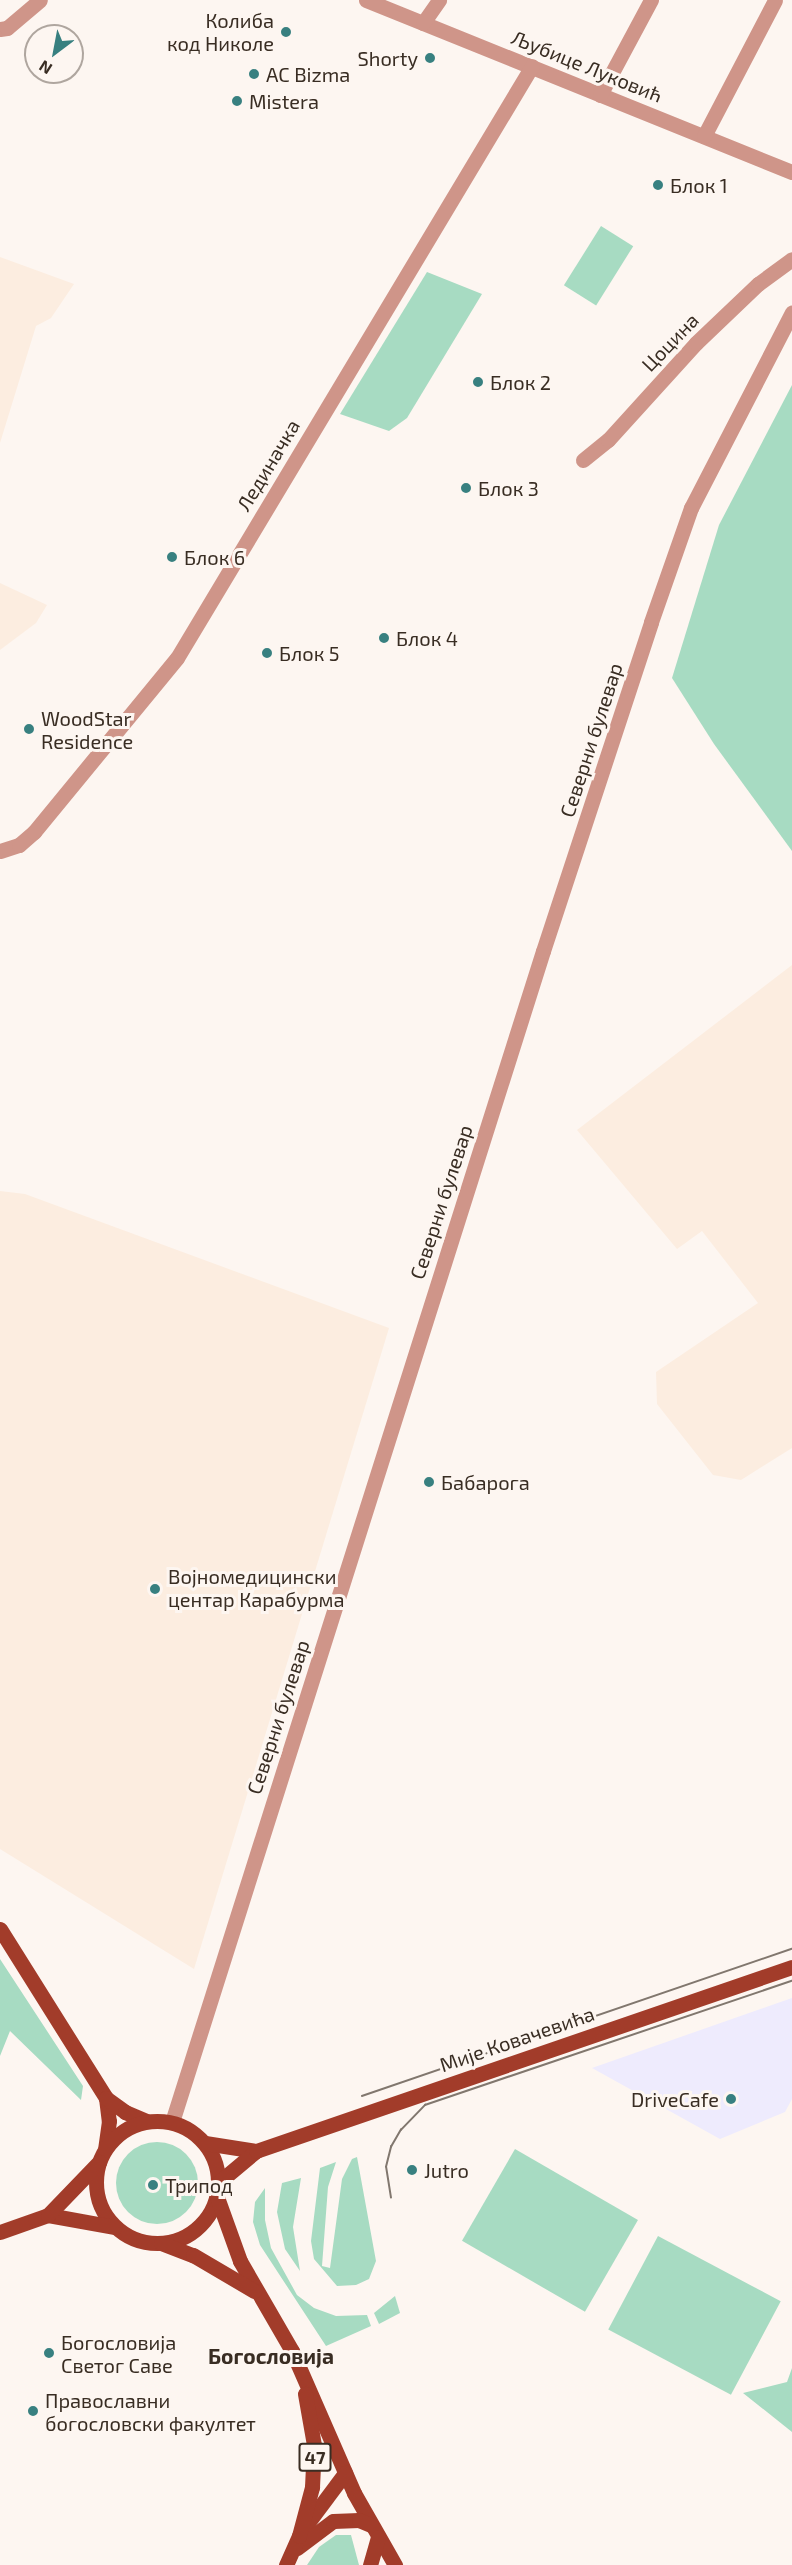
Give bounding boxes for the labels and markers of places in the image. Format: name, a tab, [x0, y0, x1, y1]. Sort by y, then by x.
place label: Колиба код Николе	[167, 8, 274, 55]
marker: Колиба код Николе	[279, 25, 293, 39]
place label: Shorty	[358, 46, 418, 70]
marker: Shorty	[423, 51, 437, 65]
place label: AC Bizma	[266, 62, 350, 86]
marker: AC Bizma	[247, 67, 261, 81]
place label: Mistera	[249, 89, 319, 113]
marker: Mistera	[230, 94, 244, 108]
place label: Блок 1	[670, 173, 728, 197]
marker: Блок 1	[651, 178, 665, 192]
place label: Блок 2	[490, 370, 551, 394]
marker: Блок 2	[471, 375, 485, 389]
place label: Блок 3	[478, 476, 539, 500]
marker: Блок 3	[459, 481, 473, 495]
place label: Блок 6	[184, 545, 245, 569]
marker: Блок 6	[165, 550, 179, 564]
place label: Блок 4	[396, 626, 458, 650]
marker: Блок 4	[377, 631, 391, 645]
place label: Блок 5	[279, 641, 340, 665]
marker: Блок 5	[260, 646, 274, 660]
place label: WoodStar Residence	[41, 706, 133, 753]
marker: WoodStar Residence	[22, 722, 36, 736]
place label: Бабарога	[441, 1470, 530, 1494]
marker: Бабарога	[422, 1475, 436, 1489]
place label: Војномедицински центар Карабурма	[168, 1565, 345, 1612]
marker: Војномедицински центар Карабурма	[146, 1580, 164, 1598]
place label: DriveCafe	[631, 2087, 719, 2111]
marker: DriveCafe	[724, 2092, 738, 2106]
place label: Jutro	[424, 2158, 469, 2182]
marker: Jutro	[405, 2163, 419, 2177]
place label: Трипод	[165, 2173, 233, 2197]
marker: Трипод	[146, 2178, 160, 2192]
place label: Богословија Светог Саве	[61, 2330, 176, 2377]
marker: Богословија Светог Саве	[42, 2346, 56, 2360]
place label: Православни богословски факултет	[45, 2388, 256, 2435]
marker: Православни богословски факултет	[26, 2404, 40, 2418]

